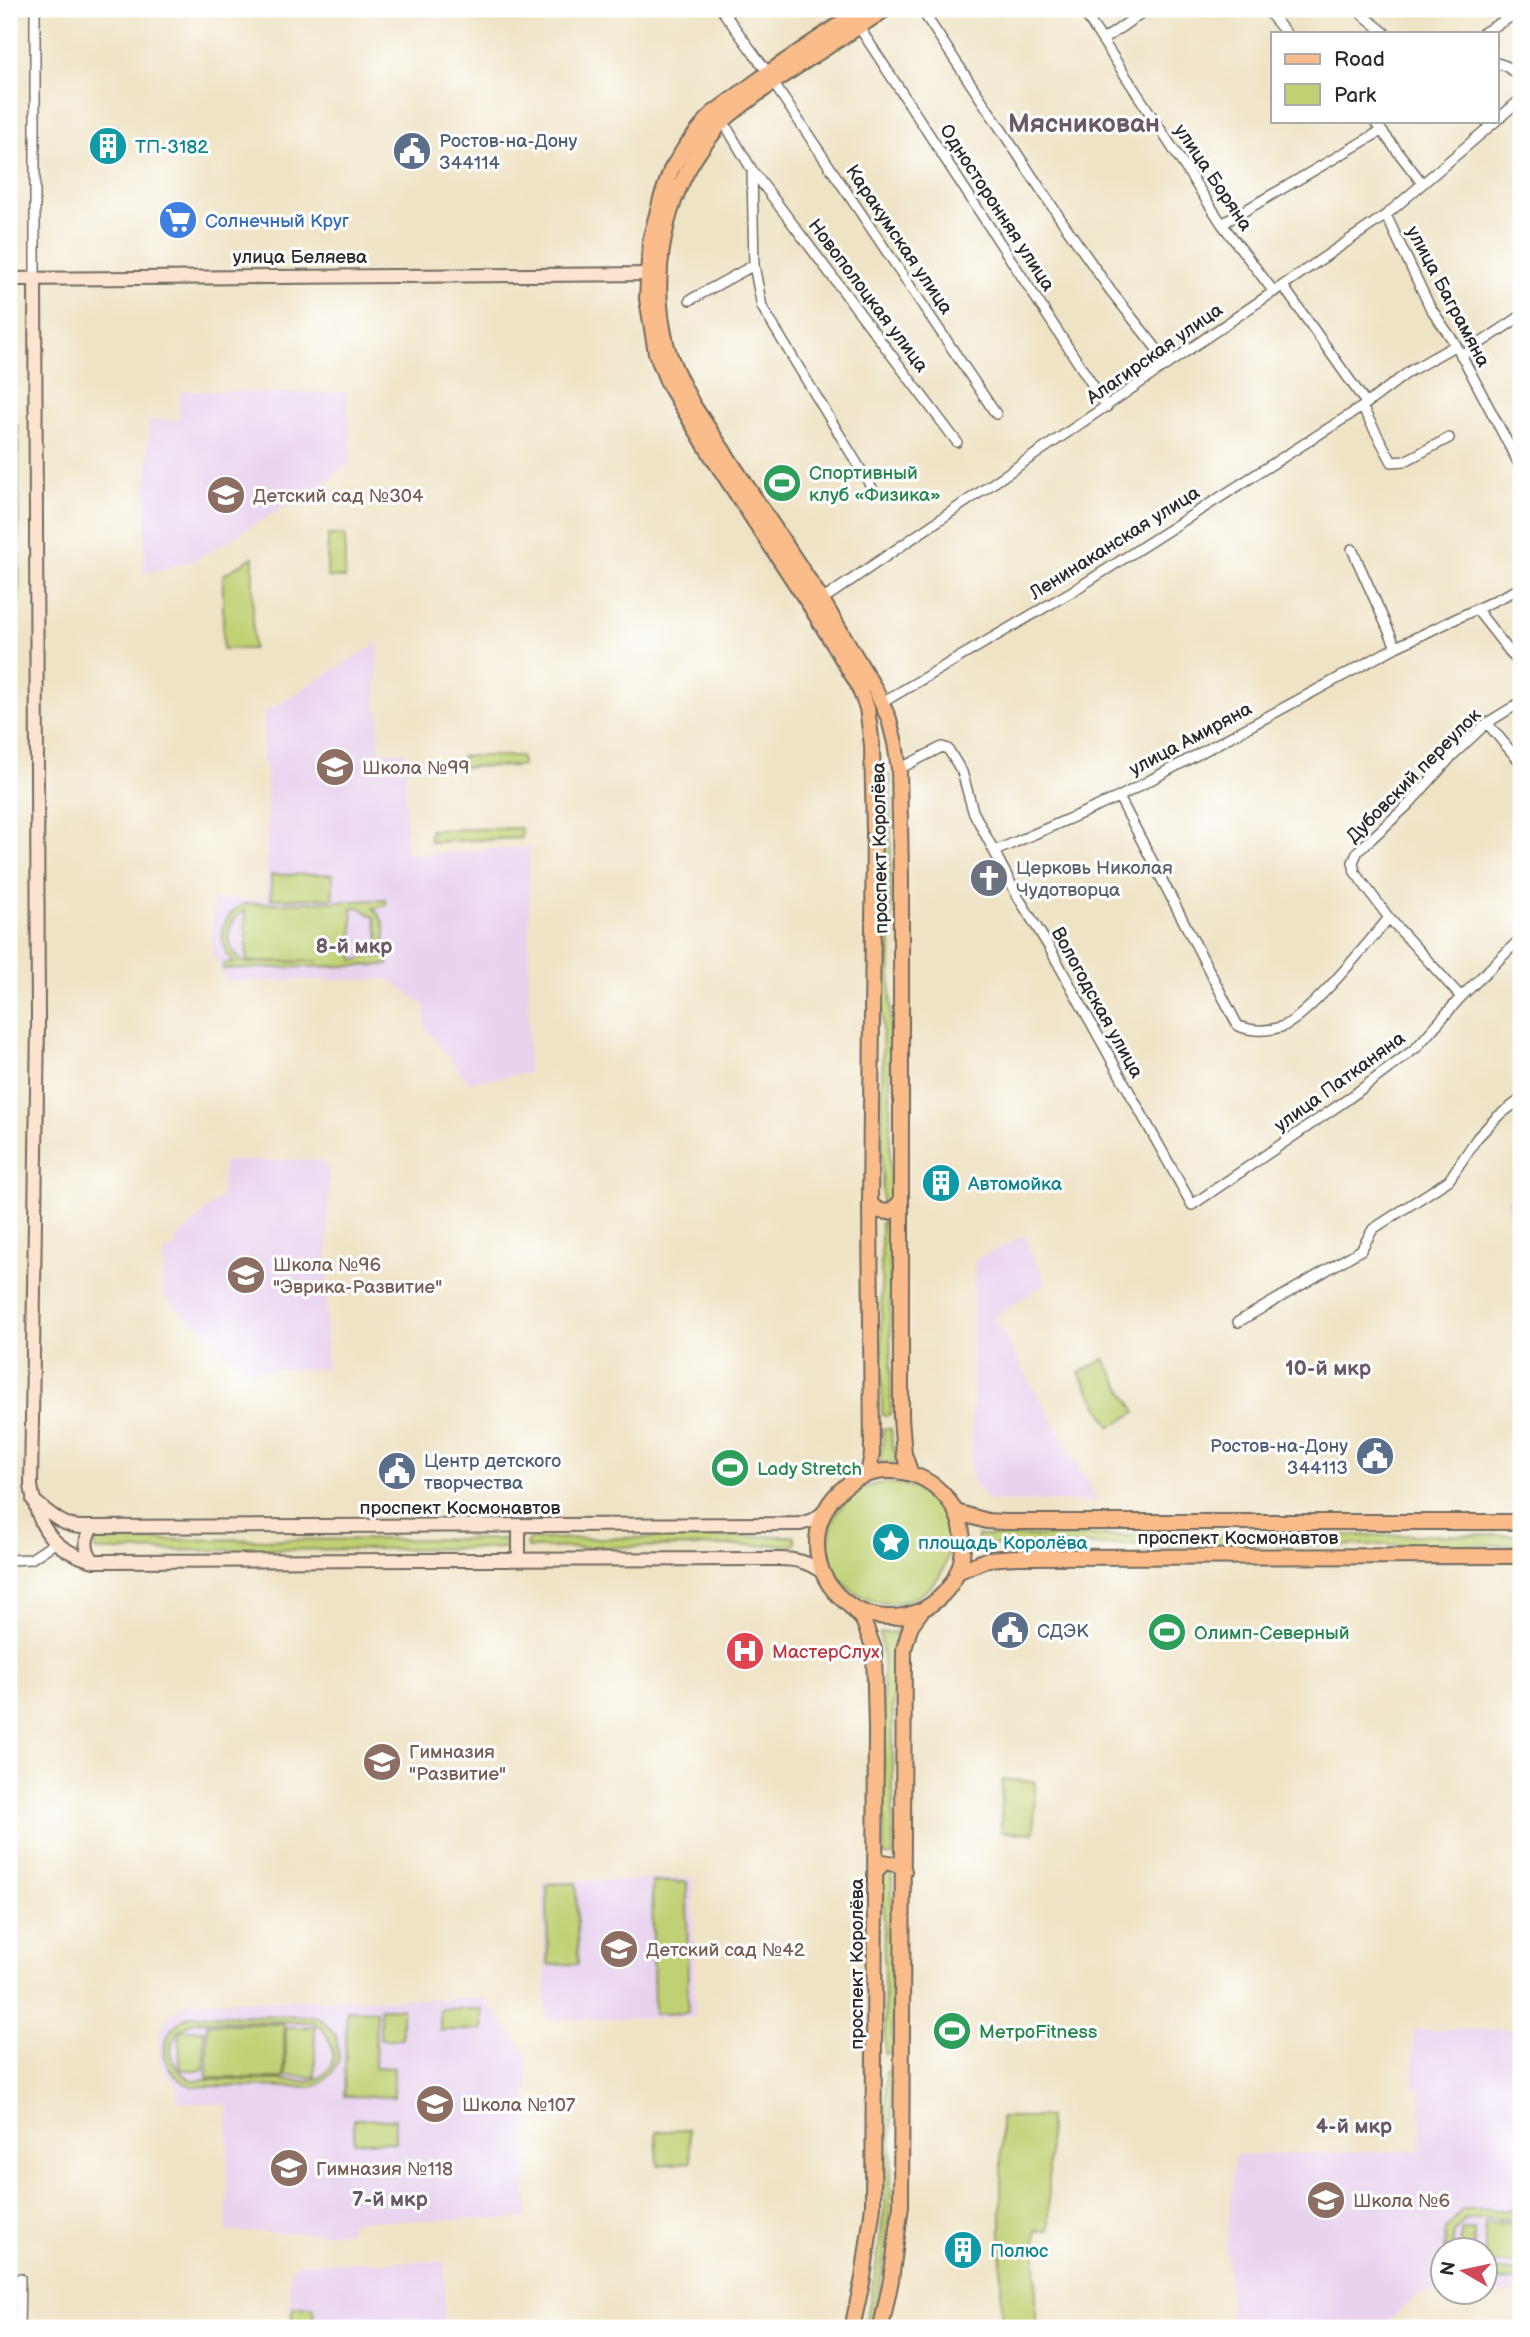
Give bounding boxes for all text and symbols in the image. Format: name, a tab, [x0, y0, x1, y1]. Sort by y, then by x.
legend	[1271, 32, 1498, 122]
text: Road	[1334, 47, 1385, 72]
text: Park	[1334, 83, 1377, 108]
district label: Мясникован	[1008, 109, 1160, 140]
street label: Односторонняя улица	[934, 120, 1059, 296]
street label: улица Боряна	[1169, 120, 1257, 236]
building icon: ТП-3182	[87, 125, 129, 167]
public building icon: Ростов-на-Дону 344114	[391, 130, 433, 172]
place label: Ростов-на-Дону 344114	[439, 130, 578, 175]
place label: ТП-3182	[135, 136, 209, 159]
street label: Каракумская улица	[840, 161, 957, 319]
supermarket icon: Солнечный Круг	[157, 199, 199, 241]
place label: Солнечный Круг	[205, 210, 350, 233]
street label: Новополоцкая улица	[803, 215, 933, 377]
street label: улица Баграмяна	[1401, 222, 1495, 371]
street label: улица Беляева	[233, 246, 367, 269]
street label: Алагирская улица	[1082, 299, 1227, 410]
sports icon: Спортивный клуб «Физика»	[761, 462, 803, 504]
place label: Спортивный клуб «Физика»	[809, 462, 941, 507]
school or university icon: Детский сад №304	[205, 474, 247, 516]
street label: Ленинаканская улица	[1025, 481, 1204, 606]
place label: Детский сад №304	[253, 485, 424, 508]
street label: улица Амиряна	[1125, 697, 1256, 781]
street label: Дубовский переулок	[1342, 704, 1486, 848]
school or university icon: Школа №99	[314, 746, 356, 788]
place label: Школа №99	[362, 757, 469, 780]
street label: проспект Королёва	[868, 762, 893, 934]
church icon: Церковь Николая Чудотворца	[968, 857, 1010, 899]
place label: Церковь Николая Чудотворца	[1016, 857, 1173, 902]
street label: Вологодская улица	[1046, 923, 1148, 1082]
district label: 8-й мкр	[316, 934, 393, 959]
street label: улица Патканяна	[1270, 1027, 1410, 1137]
building icon: Автомойка	[920, 1162, 962, 1204]
place label: Автомойка	[967, 1173, 1062, 1196]
school or university icon: Школа №96 "Эврика-Развитие"	[225, 1254, 267, 1296]
place label: Школа №96 "Эврика-Развитие"	[273, 1254, 442, 1299]
district label: 10-й мкр	[1285, 1356, 1372, 1381]
place label: Ростов-на-Дону 344113	[1210, 1435, 1348, 1480]
public building icon: Ростов-на-Дону 344113	[1354, 1435, 1396, 1477]
sports icon: Lady Stretch	[709, 1447, 751, 1489]
public building icon: Центр детского творчества	[376, 1450, 418, 1492]
place label: Центр детского творчества	[424, 1450, 561, 1495]
place label: Lady Stretch	[757, 1458, 862, 1481]
street label: проспект Космонавтов	[360, 1497, 560, 1520]
place icon: площадь Королёва	[870, 1521, 912, 1563]
street label: проспект Космонавтов	[1138, 1527, 1338, 1550]
place label: площадь Королёва	[918, 1532, 1088, 1555]
public building icon: СДЭК	[989, 1609, 1031, 1651]
sports icon: Олимп-Северный	[1146, 1611, 1188, 1653]
place label: СДЭК	[1037, 1620, 1089, 1643]
place label: Олимп-Северный	[1194, 1622, 1349, 1645]
hospital icon: МастерСлух	[724, 1630, 766, 1672]
place label: МастерСлух	[772, 1641, 880, 1664]
school or university icon: Гимназия "Развитие"	[361, 1741, 403, 1783]
place label: Гимназия "Развитие"	[409, 1741, 506, 1786]
street label: проспект Королёва	[846, 1878, 869, 2050]
school or university icon: Детский сад №42	[598, 1928, 640, 1970]
place label: Детский сад №42	[646, 1939, 806, 1962]
sports icon: МетроFitness	[931, 2010, 973, 2052]
place label: МетроFitness	[979, 2021, 1097, 2044]
school or university icon: Школа №107	[414, 2083, 456, 2125]
place label: Школа №107	[462, 2094, 576, 2117]
district label: 4-й мкр	[1316, 2114, 1393, 2139]
school or university icon: Гимназия №118	[268, 2147, 310, 2189]
place label: Гимназия №118	[316, 2158, 453, 2181]
school or university icon: Школа №6	[1305, 2179, 1347, 2221]
district label: 7-й мкр	[352, 2187, 428, 2212]
place label: Школа №6	[1353, 2190, 1450, 2213]
building icon: Полюс	[942, 2229, 984, 2271]
north arrow	[1428, 2236, 1498, 2306]
place label: Полюс	[990, 2240, 1049, 2263]
text: N	[1436, 2260, 1461, 2277]

